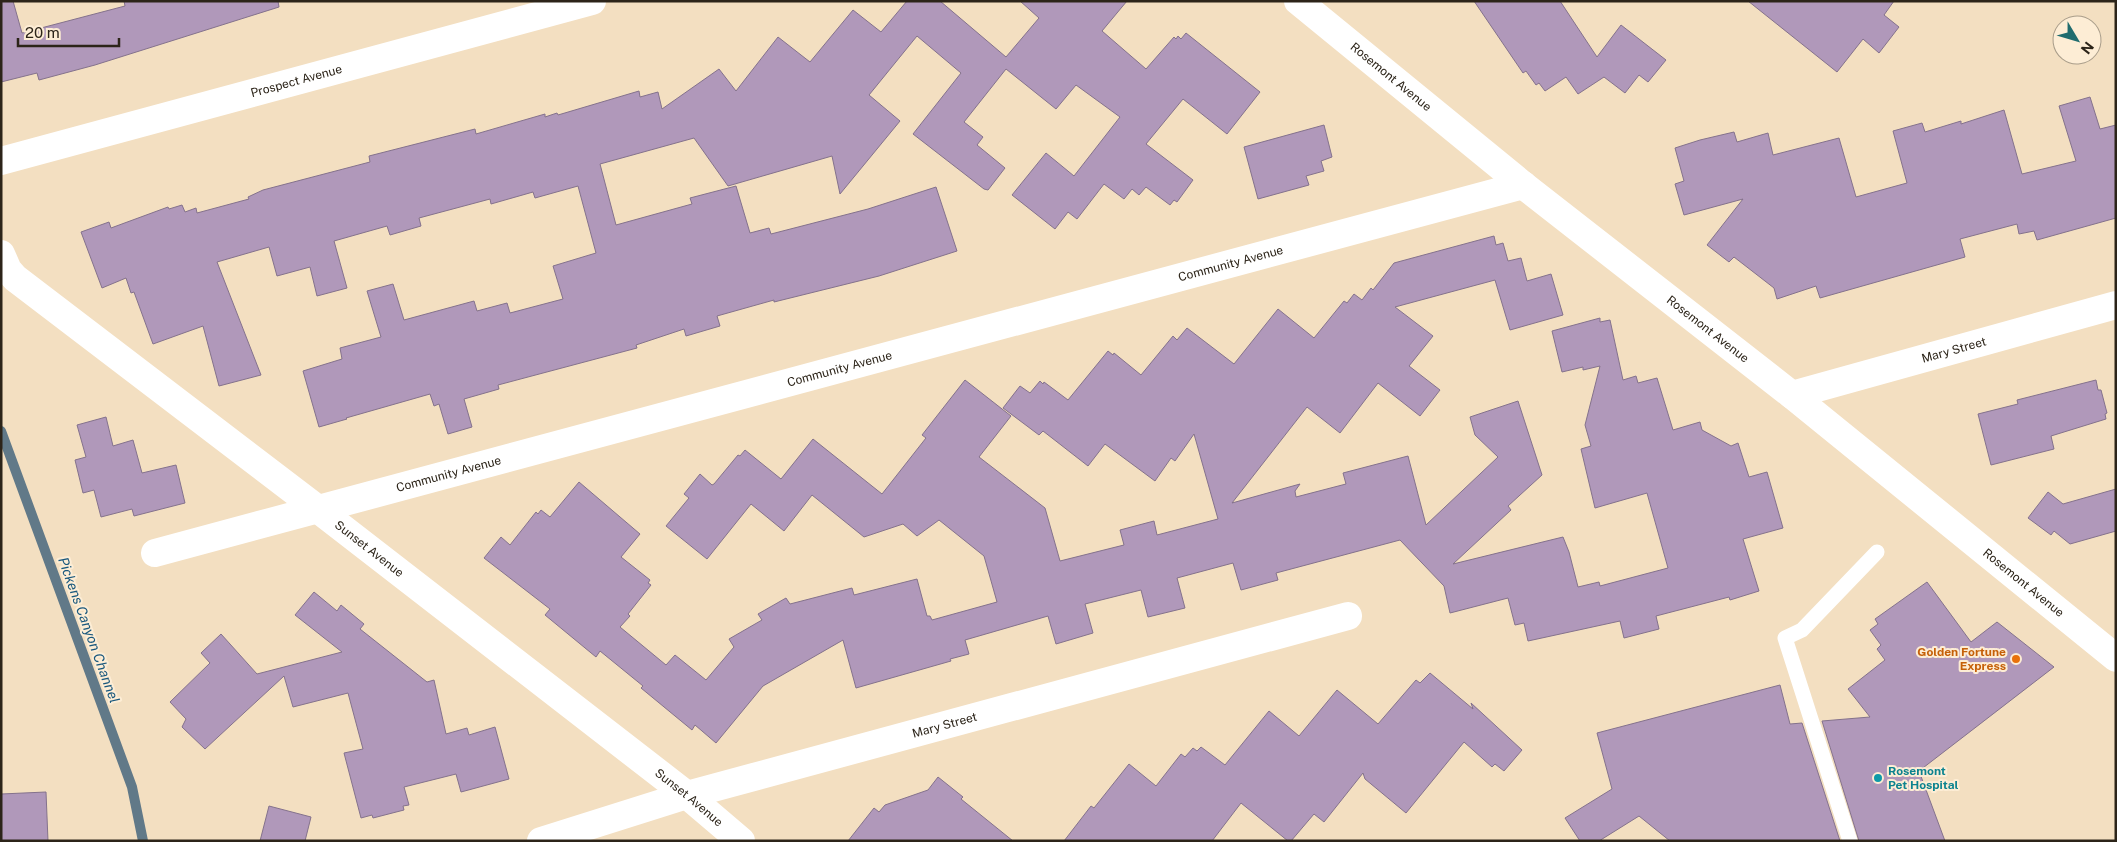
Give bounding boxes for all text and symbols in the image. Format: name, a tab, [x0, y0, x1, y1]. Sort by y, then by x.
scale bar	[18, 15, 119, 47]
north arrow	[2052, 15, 2102, 65]
text: 20 m	[25, 24, 60, 41]
text: N	[2078, 39, 2097, 57]
street label: Rosemont Avenue	[1348, 40, 1434, 114]
street label: Prospect Avenue	[249, 62, 344, 100]
street label: Community Avenue	[1177, 243, 1285, 284]
street label: Rosemont Avenue	[1664, 293, 1752, 366]
street label: Mary Street	[1920, 334, 1988, 366]
street label: Community Avenue	[786, 348, 894, 390]
street label: Community Avenue	[395, 453, 503, 495]
street label: Sunset Avenue	[332, 518, 407, 580]
street label: Rosemont Avenue	[1980, 546, 2067, 620]
water label: Pickens Canyon Channel	[55, 555, 123, 705]
place label: Golden Fortune Express	[1917, 645, 2006, 673]
marker: Golden Fortune Express	[2010, 653, 2022, 665]
street label: Mary Street	[911, 710, 979, 741]
place label: Rosemont Pet Hospital	[1888, 764, 1959, 792]
street label: Sunset Avenue	[652, 766, 726, 829]
marker: Rosemont Pet Hospital	[1872, 772, 1884, 784]

